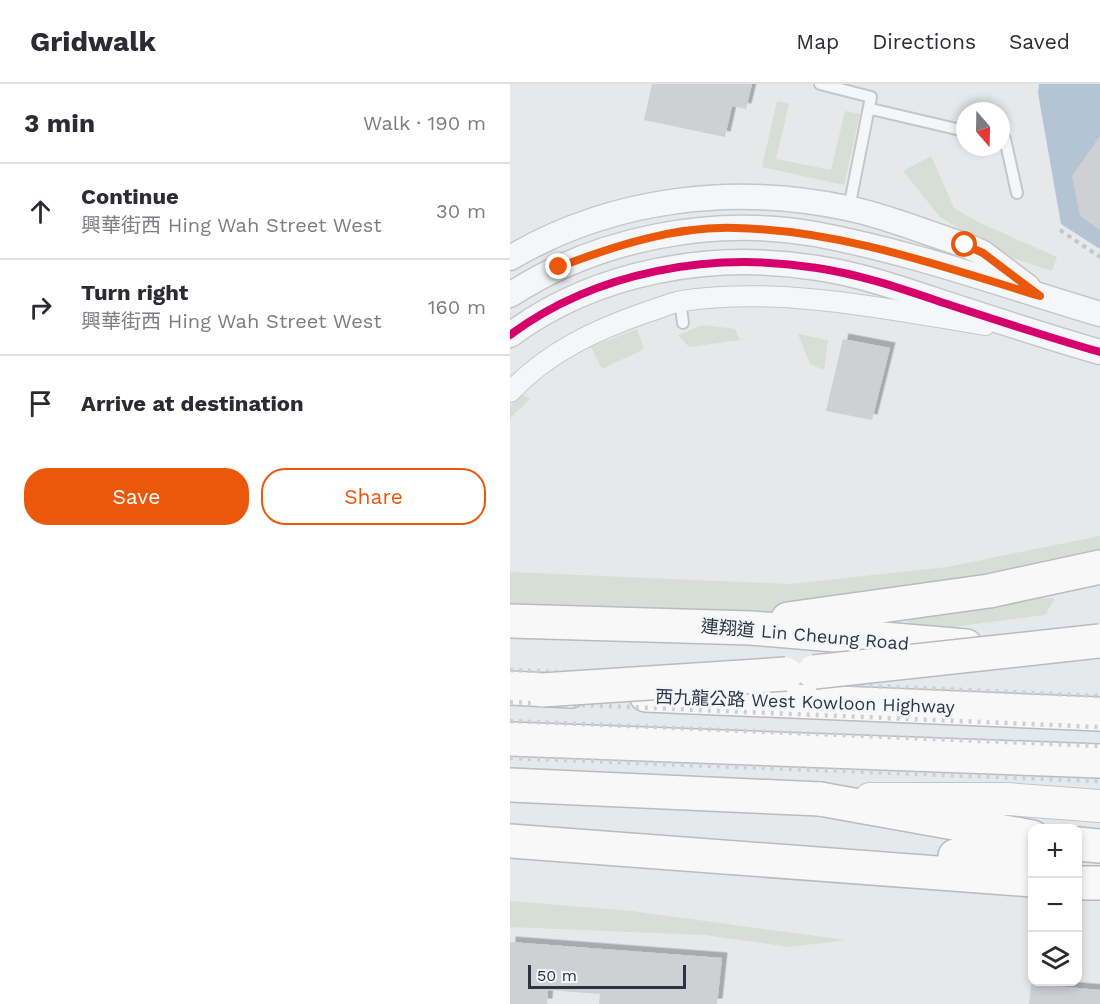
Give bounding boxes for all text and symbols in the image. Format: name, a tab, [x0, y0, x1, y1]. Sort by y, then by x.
text: Gridwalk	[30, 25, 156, 58]
text: Map	[796, 29, 839, 54]
text: Directions	[872, 29, 976, 54]
text: Saved	[1009, 29, 1070, 54]
north arrow	[956, 102, 1010, 156]
text: 3 min	[24, 108, 95, 138]
text: Walk · 190 m	[363, 111, 486, 135]
text: Continue	[81, 184, 179, 209]
icon: ahead	[24, 195, 57, 228]
text: 30 m	[436, 199, 486, 223]
text: 興華街西 Hing Wah Street West	[81, 213, 382, 237]
route start	[951, 231, 977, 257]
route end	[545, 253, 571, 279]
text: Turn right	[81, 280, 188, 305]
icon: right	[24, 291, 57, 324]
text: 160 m	[428, 295, 486, 319]
text: 興華街西 Hing Wah Street West	[81, 309, 382, 333]
icon: arrive	[24, 387, 57, 420]
text: Arrive at destination	[81, 391, 304, 416]
button: Save	[24, 468, 249, 525]
button: Share	[261, 468, 486, 525]
street label: 連翔道 Lin Cheung Road	[700, 615, 910, 654]
street label: 西九龍公路 West Kowloon Highway	[655, 686, 956, 717]
map controls	[1028, 824, 1082, 986]
button: +	[1028, 824, 1082, 878]
button: −	[1028, 878, 1082, 932]
button: layers	[1028, 932, 1082, 986]
scale bar	[528, 962, 686, 990]
text: 50 m	[537, 966, 577, 985]

